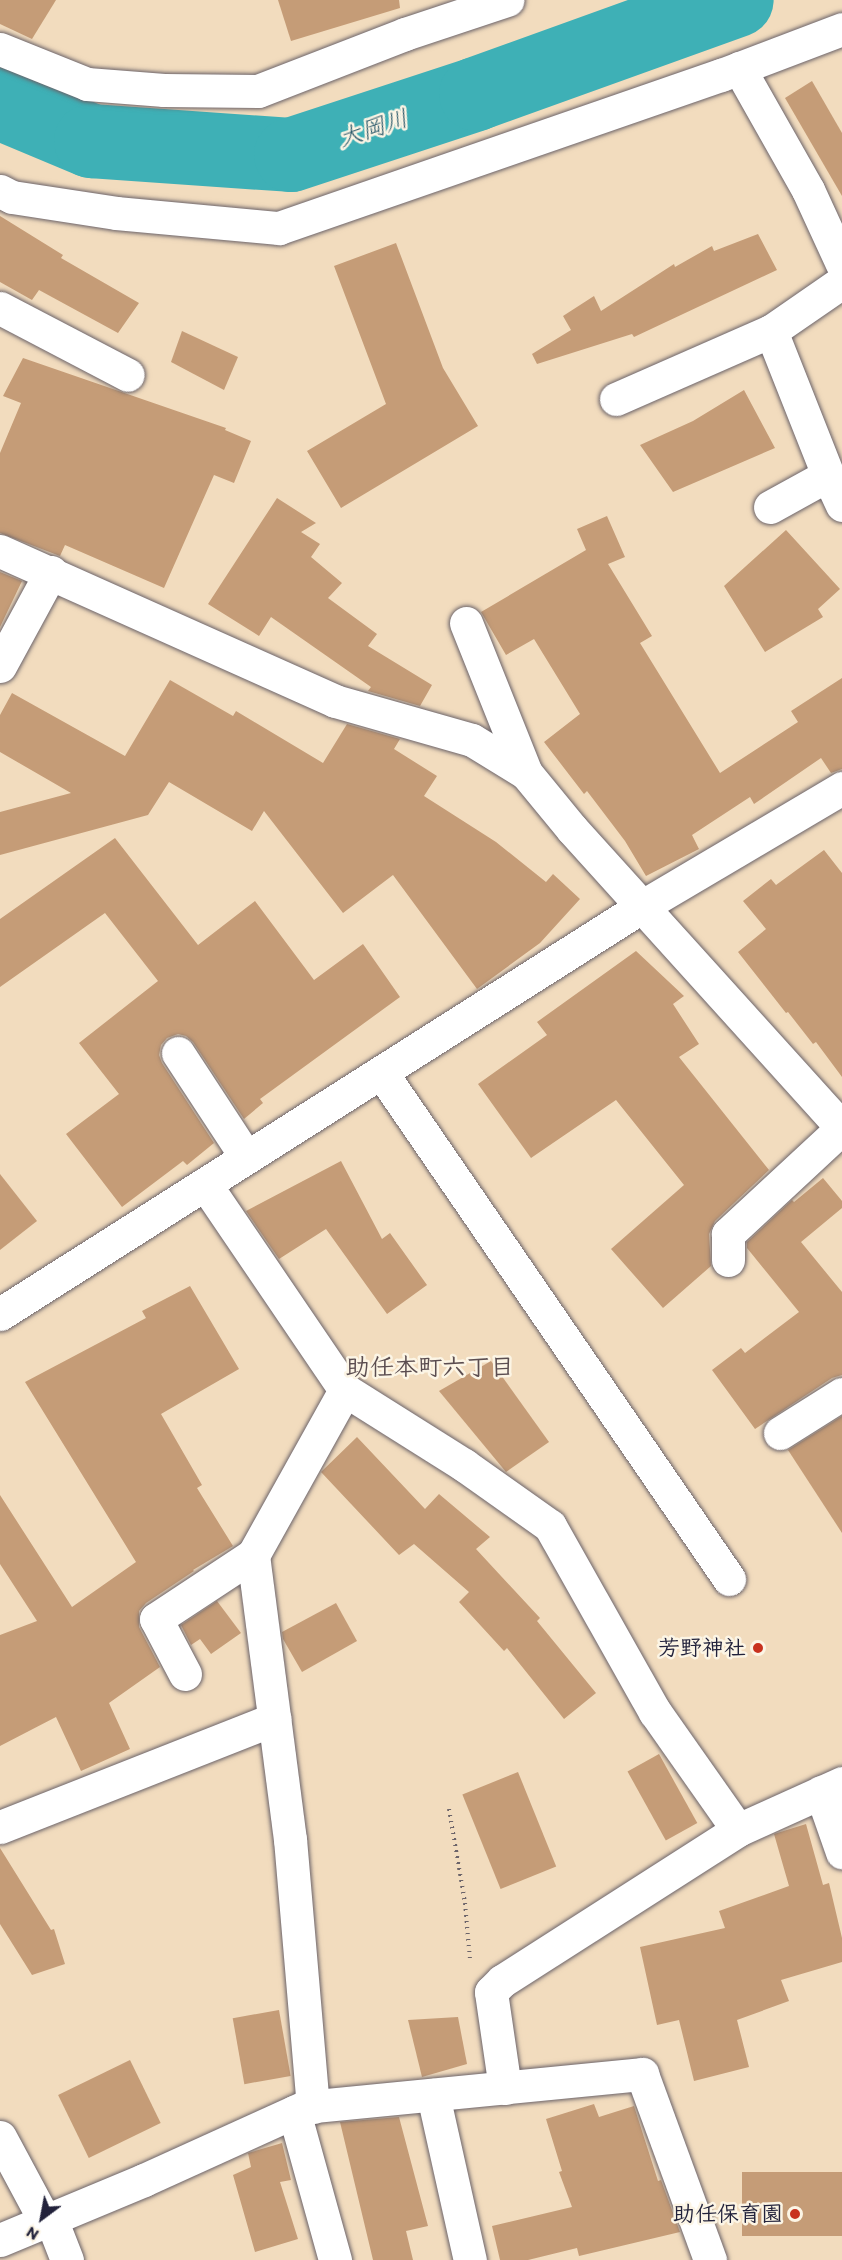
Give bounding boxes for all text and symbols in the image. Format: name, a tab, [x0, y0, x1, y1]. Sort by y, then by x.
water label: 大岡川	[334, 103, 412, 153]
district label: 助任本町六丁目	[346, 1353, 514, 1381]
place label: 芳野神社	[658, 1635, 746, 1661]
marker: 芳野神社	[751, 1641, 765, 1655]
north arrow	[12, 2188, 72, 2248]
place label: 助任保育園	[673, 2201, 783, 2227]
marker: 助任保育園	[788, 2207, 802, 2221]
text: N	[23, 2223, 42, 2245]

